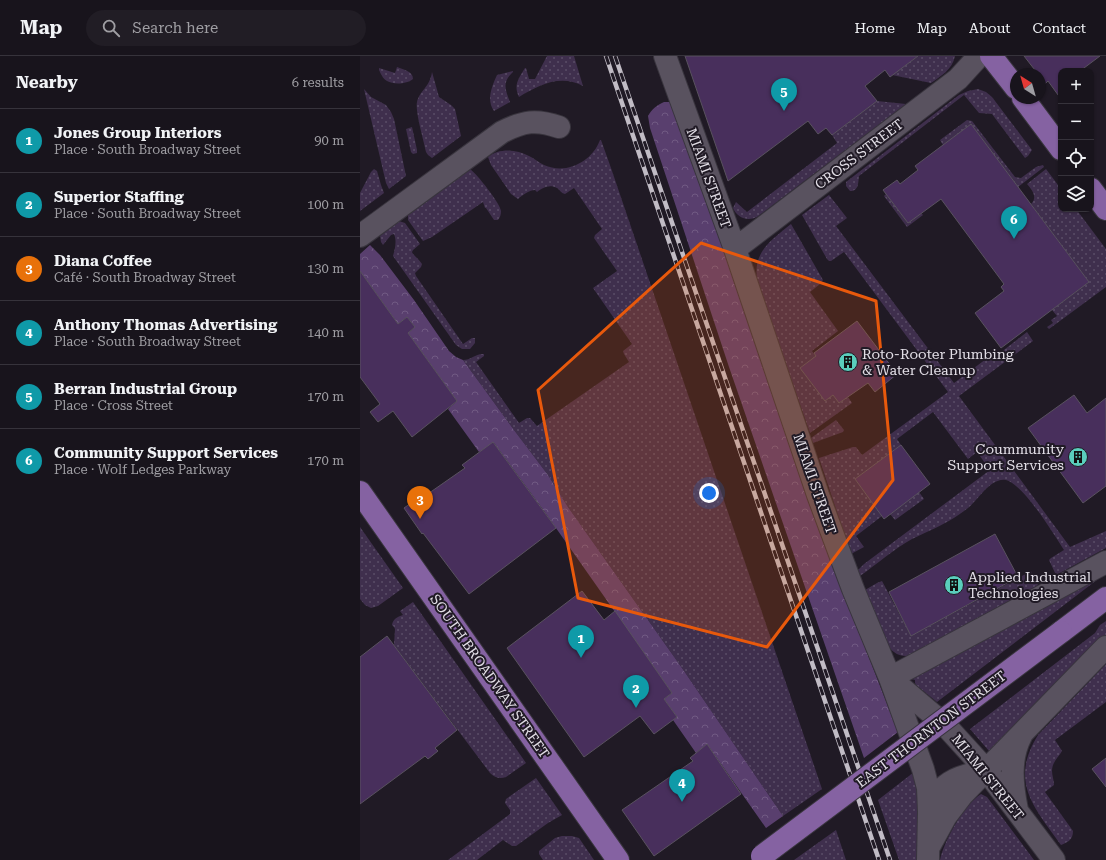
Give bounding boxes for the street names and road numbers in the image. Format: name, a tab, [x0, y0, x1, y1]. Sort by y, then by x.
street label: CROSS STREET	[812, 116, 906, 192]
street label: MIAMI STREET	[683, 126, 735, 230]
street label: MIAMI STREET	[790, 432, 840, 536]
street label: SOUTH BROADWAY STREET	[427, 591, 553, 761]
street label: EAST THORNTON STREET	[853, 667, 1009, 791]
street label: MIAMI STREET	[949, 731, 1027, 823]

